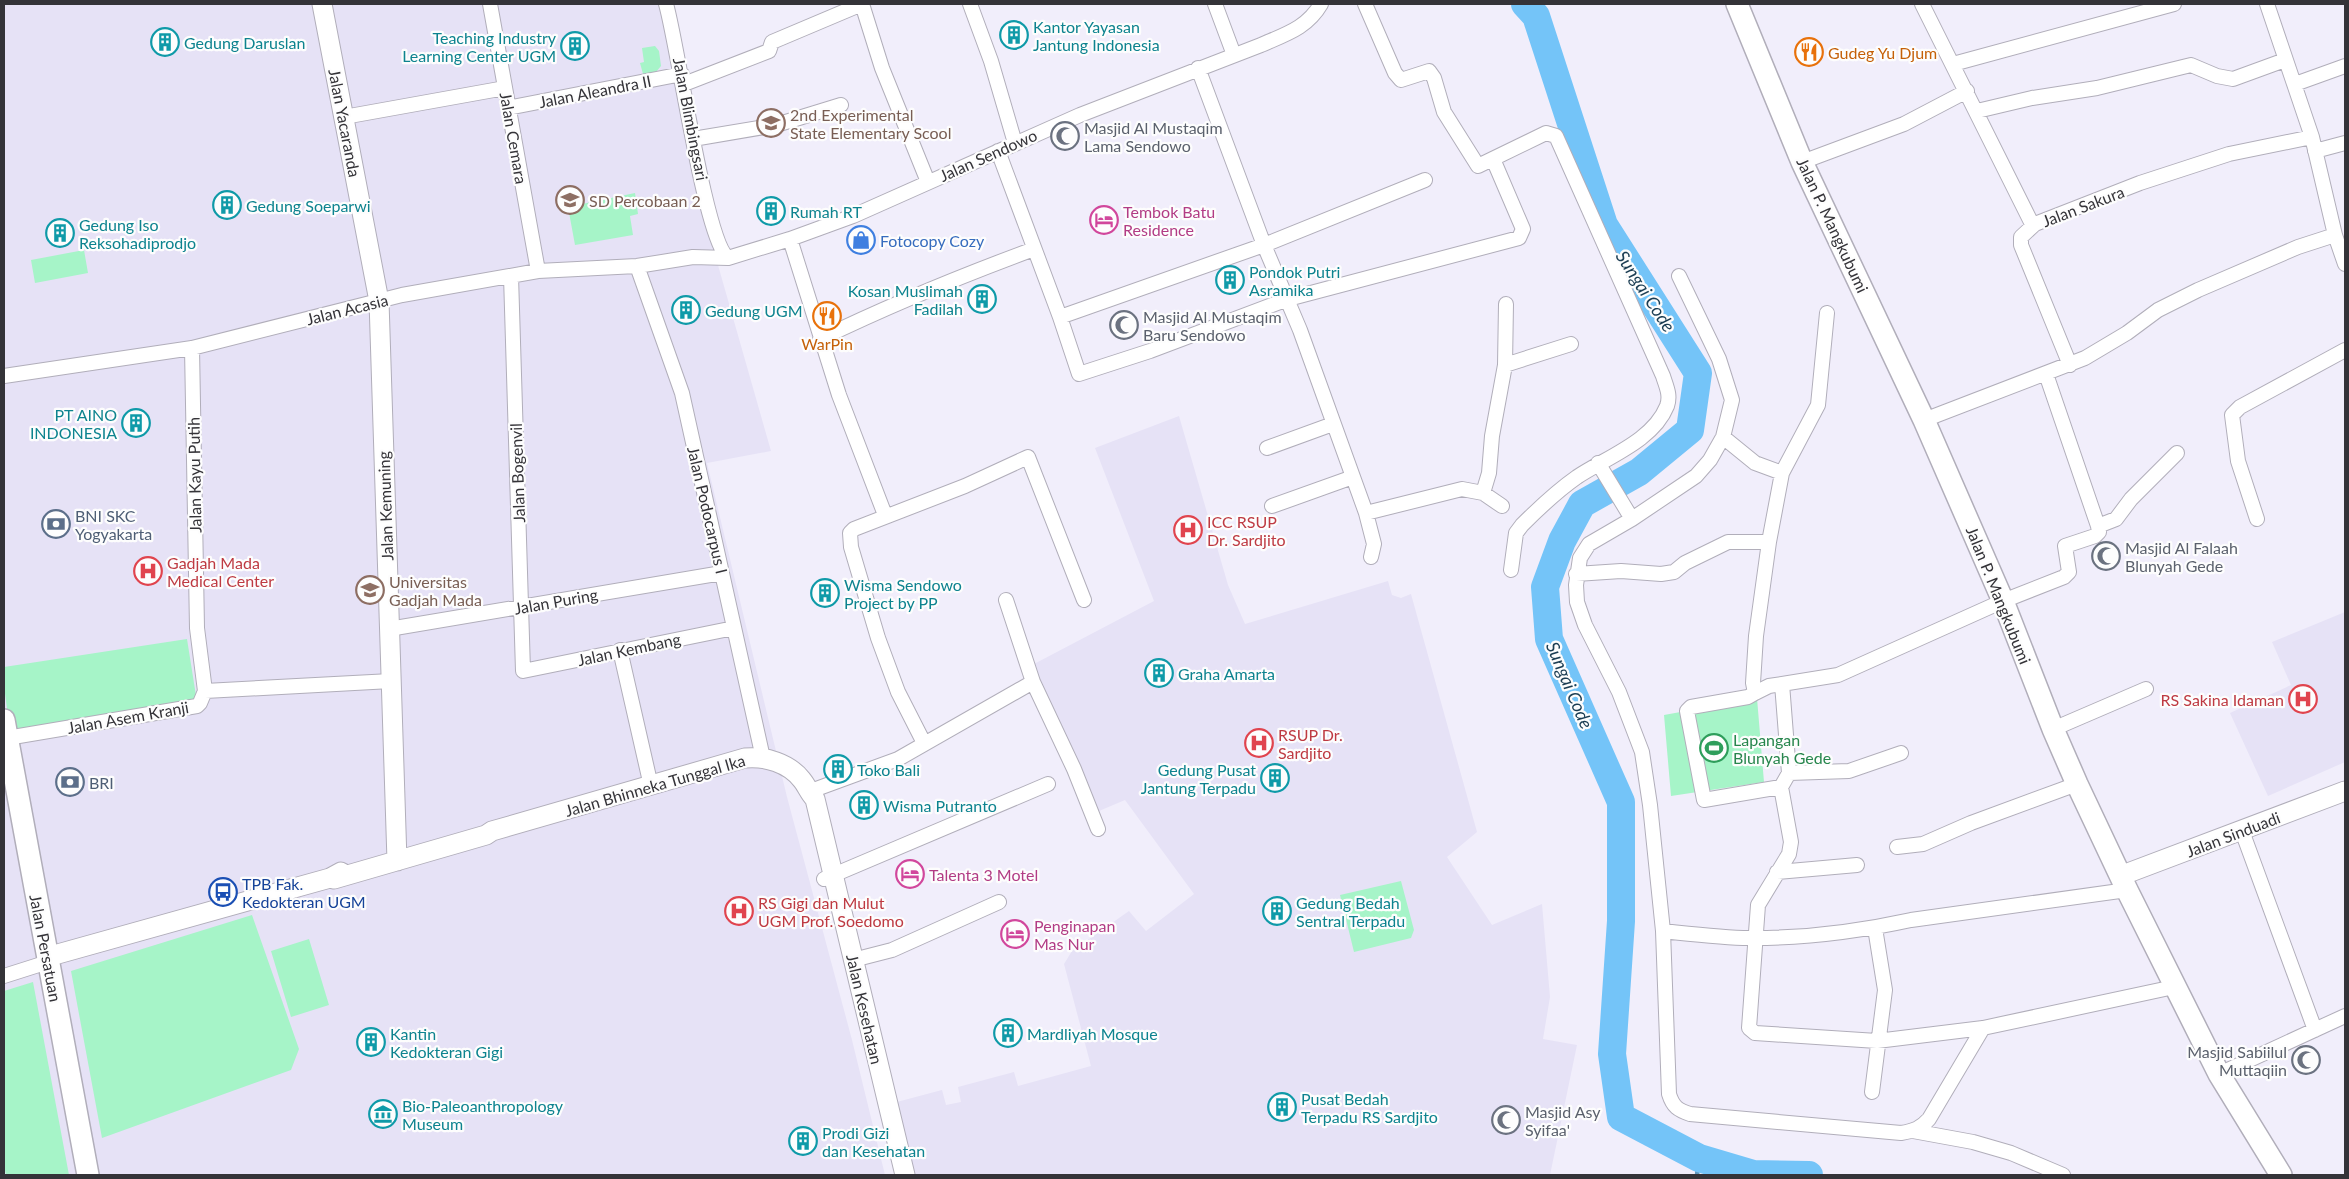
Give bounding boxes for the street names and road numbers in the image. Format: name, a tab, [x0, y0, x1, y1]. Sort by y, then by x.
street label: Jalan Blimbingsari	[670, 56, 712, 182]
street label: Jalan Yacaranda	[325, 67, 365, 179]
street label: Jalan Aleandra II	[537, 71, 653, 111]
street label: Jalan Cemara	[497, 91, 531, 185]
street label: Jalan Sendowo	[936, 125, 1040, 185]
street label: Jalan P. Mangkubumi	[1793, 154, 1873, 296]
street label: Jalan Sakura	[2039, 182, 2127, 230]
street label: Jalan Acasia	[304, 290, 390, 328]
street label: Jalan Kayu Putih	[183, 417, 205, 533]
street label: Jalan Bogenvil	[506, 423, 528, 523]
street label: Jalan Podocarpus I	[684, 444, 732, 576]
street label: Jalan Kemuning	[374, 451, 396, 561]
street label: Jalan P. Mangkubumi	[1963, 523, 2035, 667]
street label: Jalan Puring	[513, 584, 599, 618]
street label: Jalan Kembang	[576, 629, 682, 669]
street label: Jalan Asem Kranji	[66, 697, 190, 737]
street label: Jalan Bhinneka Tunggal Ika	[563, 750, 747, 820]
street label: Jalan Sinduadi	[2183, 807, 2283, 861]
street label: Jalan Persatuan	[26, 893, 66, 1003]
street label: Jalan Kesehatan	[843, 952, 887, 1066]

